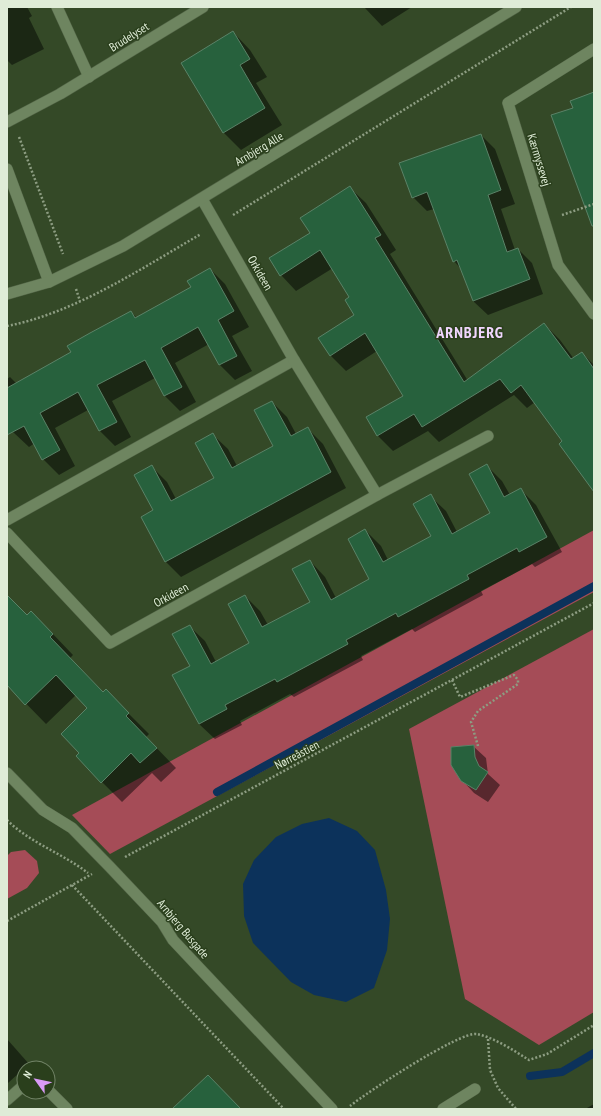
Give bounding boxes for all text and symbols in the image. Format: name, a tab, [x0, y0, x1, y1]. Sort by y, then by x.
street label: Brudelyset	[106, 18, 152, 55]
street label: Arnbjerg Alle	[232, 128, 286, 169]
street label: Kærmyssevej	[524, 132, 555, 188]
street label: Orkideen	[245, 253, 276, 293]
district label: ARNBJERG	[435, 322, 504, 342]
street label: Orkideen	[151, 579, 191, 610]
street label: Nørreåstien	[272, 737, 322, 772]
street label: Arnbjerg Busgade	[154, 896, 213, 962]
north arrow	[16, 1060, 56, 1100]
text: N	[20, 1068, 35, 1081]

